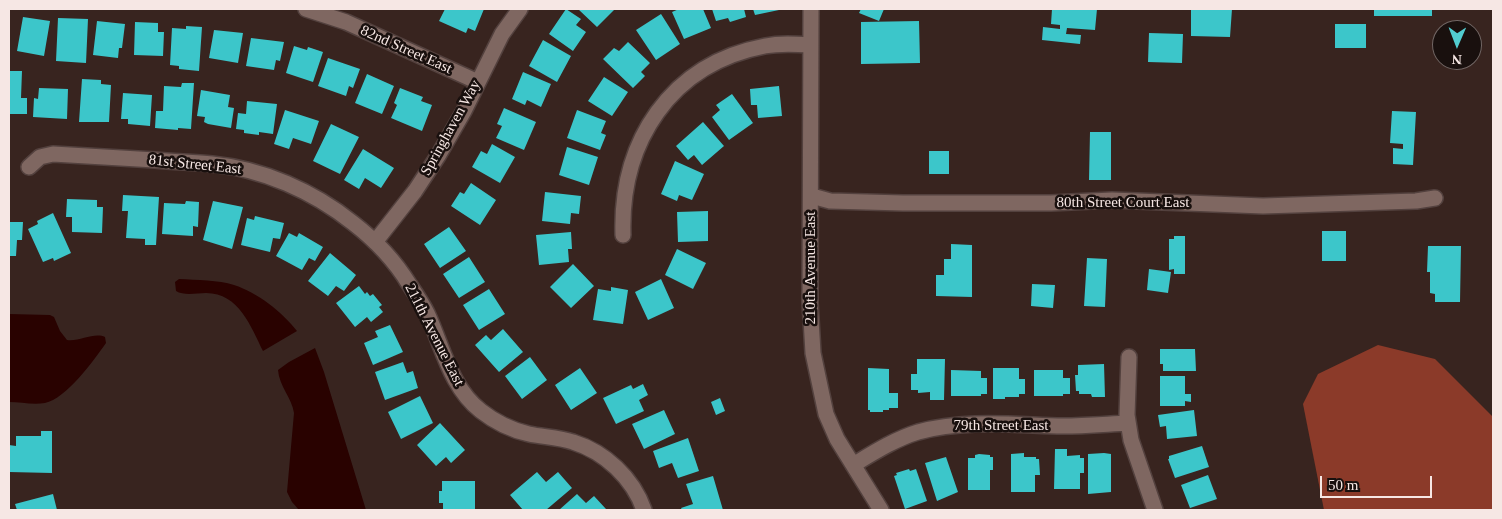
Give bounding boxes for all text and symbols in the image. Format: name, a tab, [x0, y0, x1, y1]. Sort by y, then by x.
north arrow	[1432, 20, 1482, 70]
street label: 82nd Street East	[357, 22, 455, 78]
text: N	[1452, 52, 1462, 67]
street label: Springhaven Way	[417, 77, 485, 179]
street label: 81st Street East	[148, 151, 242, 179]
street label: 80th Street Court East	[1057, 194, 1189, 212]
street label: 210th Avenue East	[802, 211, 820, 325]
street label: 211th Avenue East	[400, 281, 468, 389]
street label: 79th Street East	[954, 417, 1048, 435]
scale bar	[1322, 466, 1434, 498]
text: 50 m	[1328, 477, 1358, 493]

